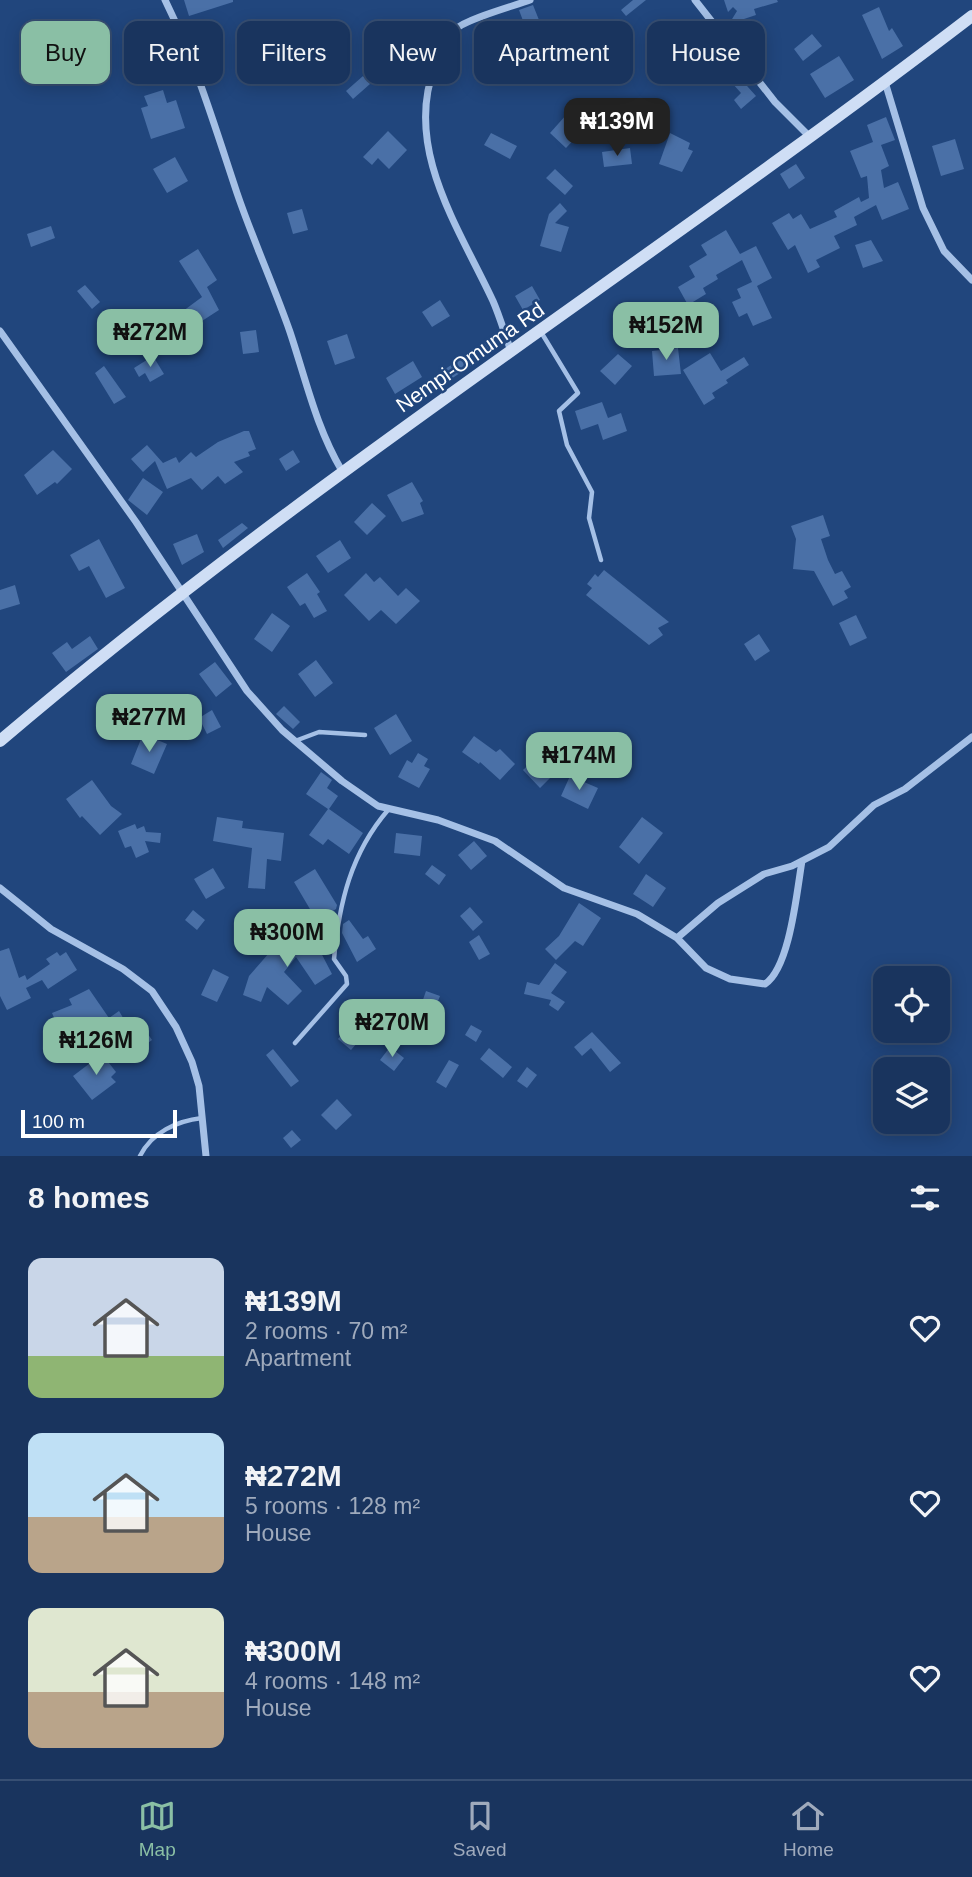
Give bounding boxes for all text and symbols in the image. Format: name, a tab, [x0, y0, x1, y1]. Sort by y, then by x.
chip: Buy	[21, 21, 110, 84]
chip: Rent	[124, 21, 223, 84]
chip: Filters	[237, 21, 350, 84]
chip: New	[364, 21, 460, 84]
chip: Apartment	[474, 21, 633, 84]
chip: House	[647, 21, 765, 84]
pin: ₦139M	[568, 99, 666, 158]
text: ₦139M	[580, 108, 654, 134]
street label: Nempi-Omuma Rd	[392, 297, 548, 417]
pin: ₦152M	[617, 302, 715, 362]
pin: ₦272M	[101, 310, 199, 369]
text: ₦152M	[629, 312, 703, 338]
text: ₦272M	[113, 319, 187, 345]
pin: ₦277M	[100, 694, 198, 754]
text: ₦277M	[112, 704, 186, 730]
pin: ₦174M	[530, 732, 628, 792]
text: ₦174M	[542, 742, 616, 768]
pin: ₦300M	[238, 909, 336, 969]
text: ₦300M	[250, 919, 324, 945]
map controls	[873, 966, 950, 1134]
button: locate	[873, 966, 950, 1043]
pin: ₦270M	[343, 1000, 441, 1059]
text: ₦270M	[355, 1009, 429, 1035]
pin: ₦126M	[47, 1018, 145, 1077]
text: ₦126M	[59, 1027, 133, 1053]
button: layers	[873, 1057, 950, 1134]
scale bar	[21, 1107, 177, 1139]
text: 100 m	[32, 1111, 85, 1132]
icon: filters	[906, 1179, 944, 1217]
text: 8 homes	[28, 1181, 150, 1214]
text: ₦139M	[245, 1284, 342, 1317]
icon: home	[84, 1286, 168, 1370]
icon: heart	[906, 1309, 944, 1347]
text: 2 rooms · 70 m²	[245, 1318, 407, 1344]
text: Apartment	[245, 1345, 351, 1371]
text: ₦272M	[245, 1459, 342, 1492]
icon: home	[84, 1461, 168, 1545]
icon: heart	[906, 1484, 944, 1522]
text: 5 rooms · 128 m²	[245, 1493, 420, 1519]
text: House	[245, 1520, 311, 1546]
text: ₦300M	[245, 1634, 342, 1667]
icon: home	[84, 1636, 168, 1720]
icon: heart	[906, 1659, 944, 1697]
text: 4 rooms · 148 m²	[245, 1668, 420, 1694]
text: House	[245, 1695, 311, 1721]
tab: Map	[138, 1797, 176, 1861]
tab: Saved	[453, 1797, 507, 1861]
tab: Home	[783, 1797, 834, 1861]

